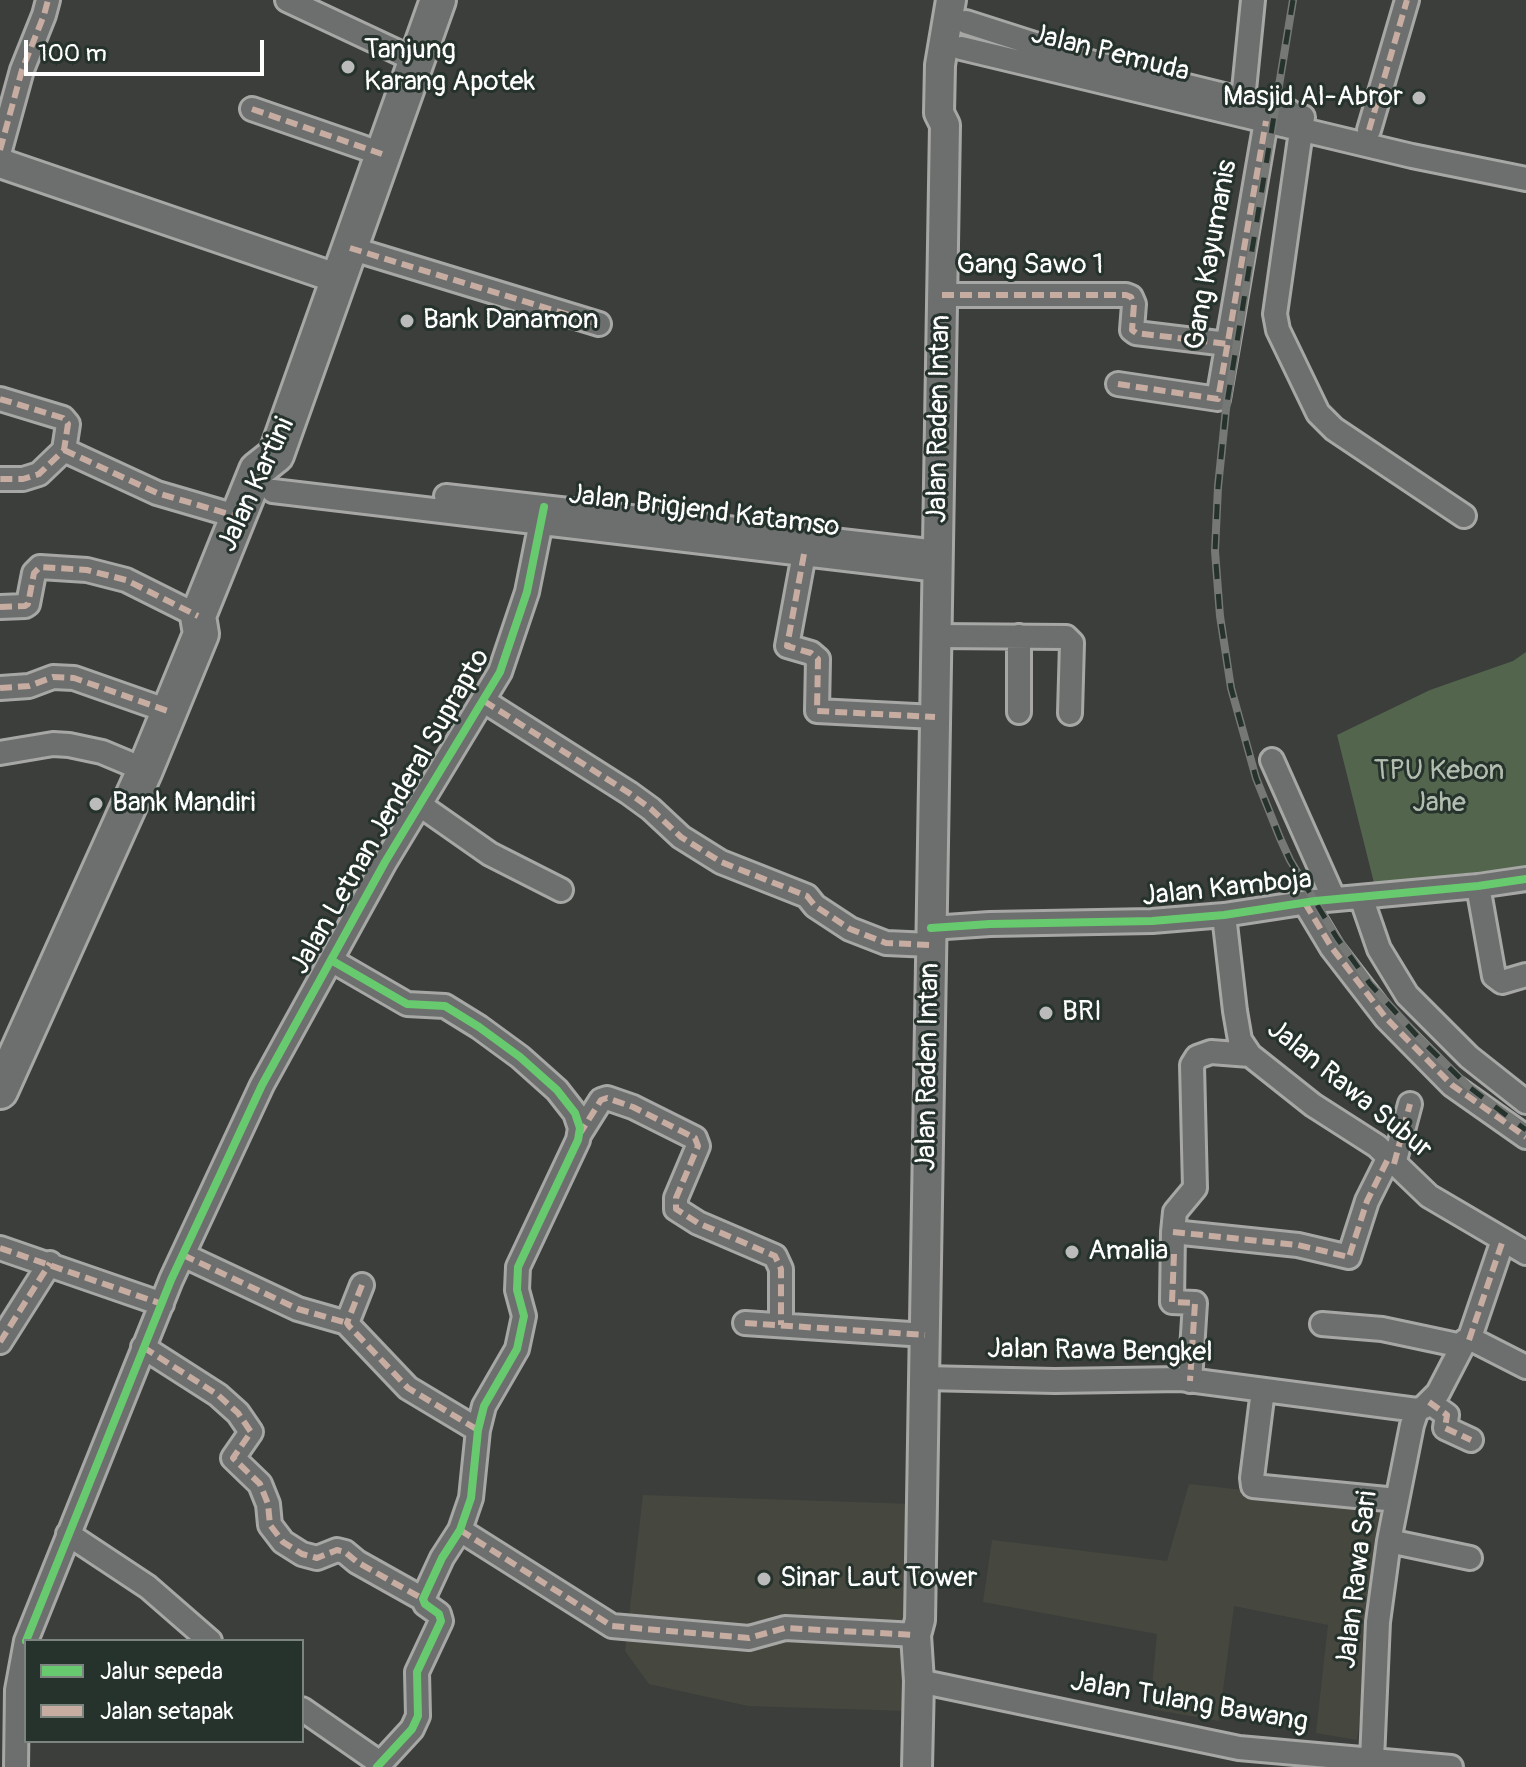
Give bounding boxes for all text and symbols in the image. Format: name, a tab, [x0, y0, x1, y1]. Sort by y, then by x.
street label: Jalan Pemuda	[1027, 18, 1193, 90]
scale bar	[28, 24, 268, 74]
place label: Tanjung Karang Apotek	[364, 34, 535, 100]
text: 100 m	[38, 39, 107, 68]
marker: Tanjung Karang Apotek	[339, 58, 357, 76]
place label: Masjid Al-Abror	[1223, 81, 1403, 115]
marker: Masjid Al-Abror	[1410, 89, 1428, 107]
street label: Gang Kayumanis	[1179, 157, 1245, 353]
street label: Gang Sawo 1	[956, 249, 1104, 283]
place label: Bank Danamon	[423, 304, 599, 338]
marker: Bank Danamon	[398, 312, 416, 330]
street label: Jalan Raden Intan	[921, 315, 959, 523]
street label: Jalan Kartini	[211, 413, 303, 557]
street label: Jalan Brigjend Katamso	[567, 479, 841, 545]
street label: Jalan Letnan Jenderal Suprapto	[284, 643, 498, 981]
park label: TPU Kebon Jahe	[1374, 755, 1504, 821]
place label: Bank Mandiri	[112, 787, 255, 821]
marker: Bank Mandiri	[87, 795, 105, 813]
street label: Jalan Kamboja	[1141, 863, 1313, 915]
street label: Jalan Raden Intan	[910, 963, 948, 1171]
place label: BRI	[1062, 996, 1102, 1030]
marker: BRI	[1037, 1004, 1055, 1022]
street label: Jalan Rawa Subur	[1260, 1013, 1438, 1167]
place label: Amalia	[1088, 1235, 1168, 1269]
marker: Amalia	[1063, 1243, 1081, 1261]
street label: Jalan Rawa Bengkel	[987, 1333, 1213, 1371]
street label: Jalan Rawa Sari	[1330, 1489, 1386, 1671]
place label: Sinar Laut Tower	[780, 1562, 977, 1596]
marker: Sinar Laut Tower	[755, 1570, 773, 1588]
legend	[24, 1639, 304, 1743]
text: Jalur sepeda	[100, 1657, 223, 1686]
street label: Jalan Tulang Bawang	[1068, 1666, 1310, 1740]
text: Jalan setapak	[100, 1697, 234, 1726]

